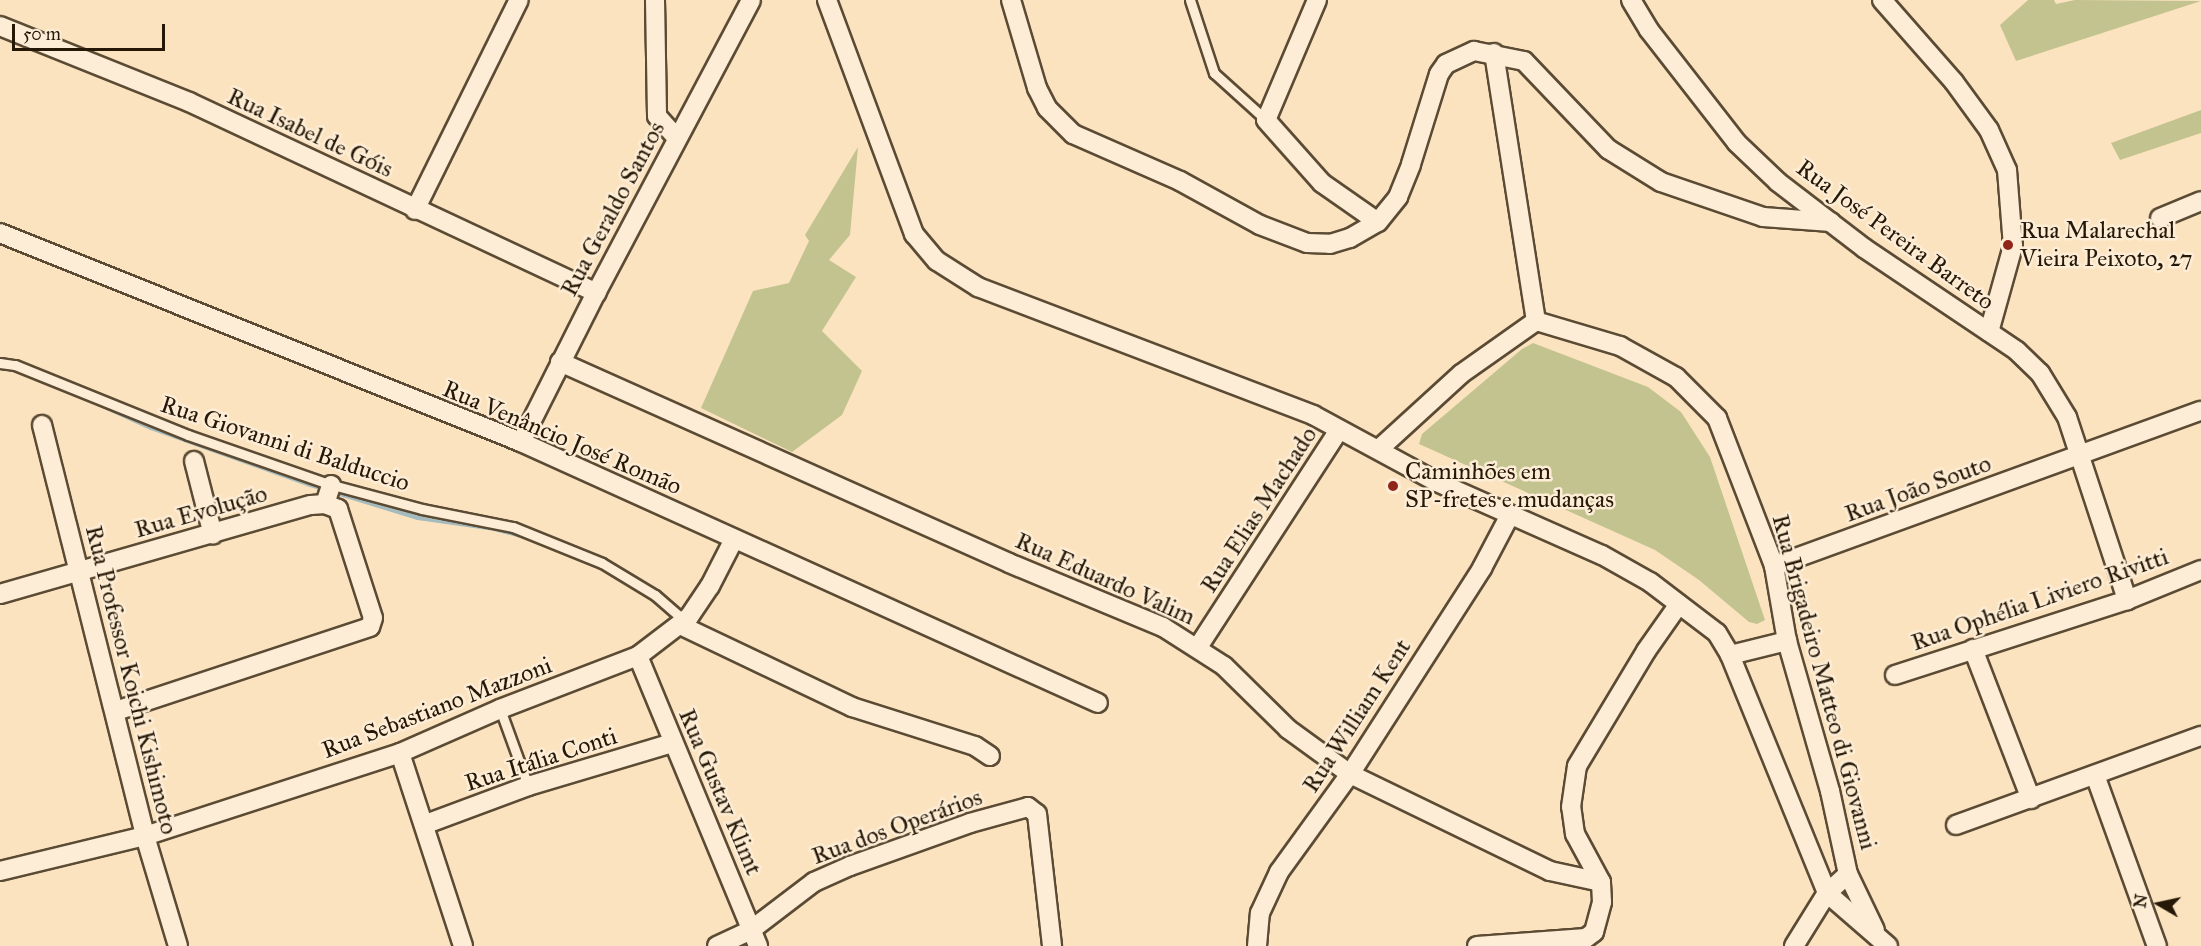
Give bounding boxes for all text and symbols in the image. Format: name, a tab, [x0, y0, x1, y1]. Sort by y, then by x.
scale bar	[15, 12, 168, 50]
text: 50 m	[23, 23, 61, 45]
street label: Rua Isabel de Góis	[223, 82, 397, 184]
street label: Rua Geraldo Santos	[555, 117, 671, 301]
street label: Rua José Pereira Barreto	[1790, 154, 2000, 316]
place label: Rua Malarechal Vieira Peixoto, 27	[2020, 217, 2193, 273]
marker: Rua Malarechal Vieira Peixoto, 27	[2001, 238, 2015, 252]
street label: Rua Venâncio José Romão	[438, 375, 686, 501]
street label: Rua Giovanni di Balduccio	[157, 390, 413, 498]
street label: Rua Elias Machado	[1195, 422, 1323, 598]
street label: Rua João Souto	[1841, 449, 1995, 529]
place label: Caminhões em SP-fretes e mudanças	[1405, 458, 1614, 514]
street label: Rua Evolução	[131, 479, 271, 545]
marker: Caminhões em SP-fretes e mudanças	[1386, 479, 1400, 493]
street label: Rua Brigadeiro Matteo di Giovanni	[1765, 511, 1883, 853]
street label: Rua Professor Koichi Kishimoto	[79, 523, 183, 837]
street label: Rua Eduardo Valim	[1011, 526, 1199, 632]
street label: Rua Ophélia Liviero Rivitti	[1908, 542, 2172, 658]
street label: Rua William Kent	[1297, 634, 1417, 798]
street label: Rua Sebastiano Mazzoni	[318, 651, 556, 765]
street label: Rua Gustav Klimt	[672, 705, 768, 879]
street label: Rua Itália Conti	[461, 722, 621, 798]
street label: Rua dos Operários	[808, 783, 986, 871]
north arrow	[2129, 874, 2189, 934]
text: N	[2130, 893, 2151, 909]

